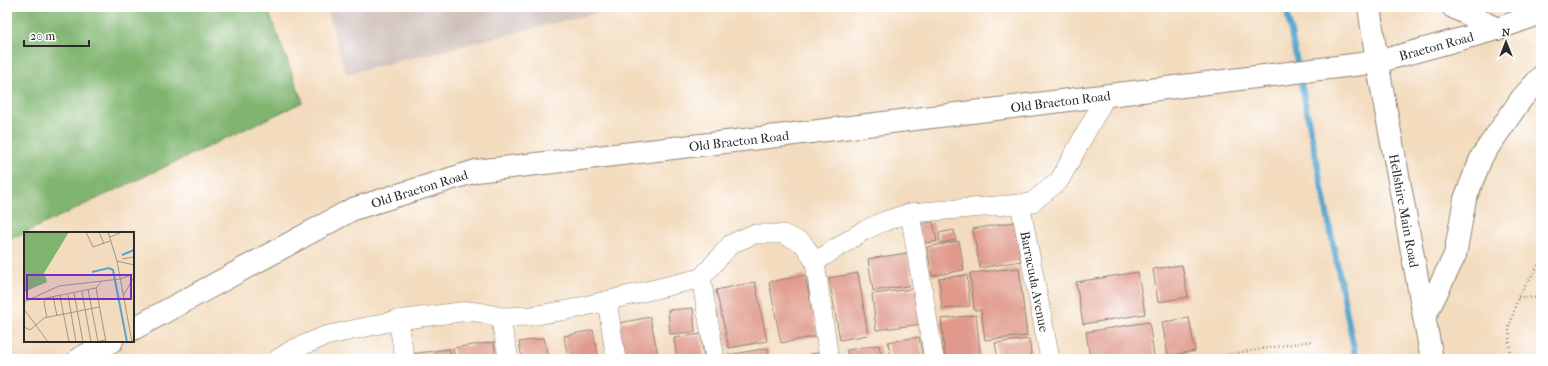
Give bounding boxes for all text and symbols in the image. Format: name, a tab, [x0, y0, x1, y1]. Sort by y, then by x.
scale bar	[24, 22, 89, 48]
north arrow	[1486, 22, 1526, 62]
text: N	[1502, 26, 1511, 39]
street label: Braeton Road	[1397, 28, 1476, 63]
text: 20 m	[30, 29, 55, 43]
street label: Old Braeton Road	[1010, 87, 1112, 115]
street label: Old Braeton Road	[688, 127, 791, 154]
street label: Hellshire Main Road	[1387, 152, 1423, 269]
street label: Old Braeton Road	[369, 166, 470, 211]
street label: Barracuda Avenue	[1018, 230, 1052, 334]
inset map	[24, 232, 134, 342]

